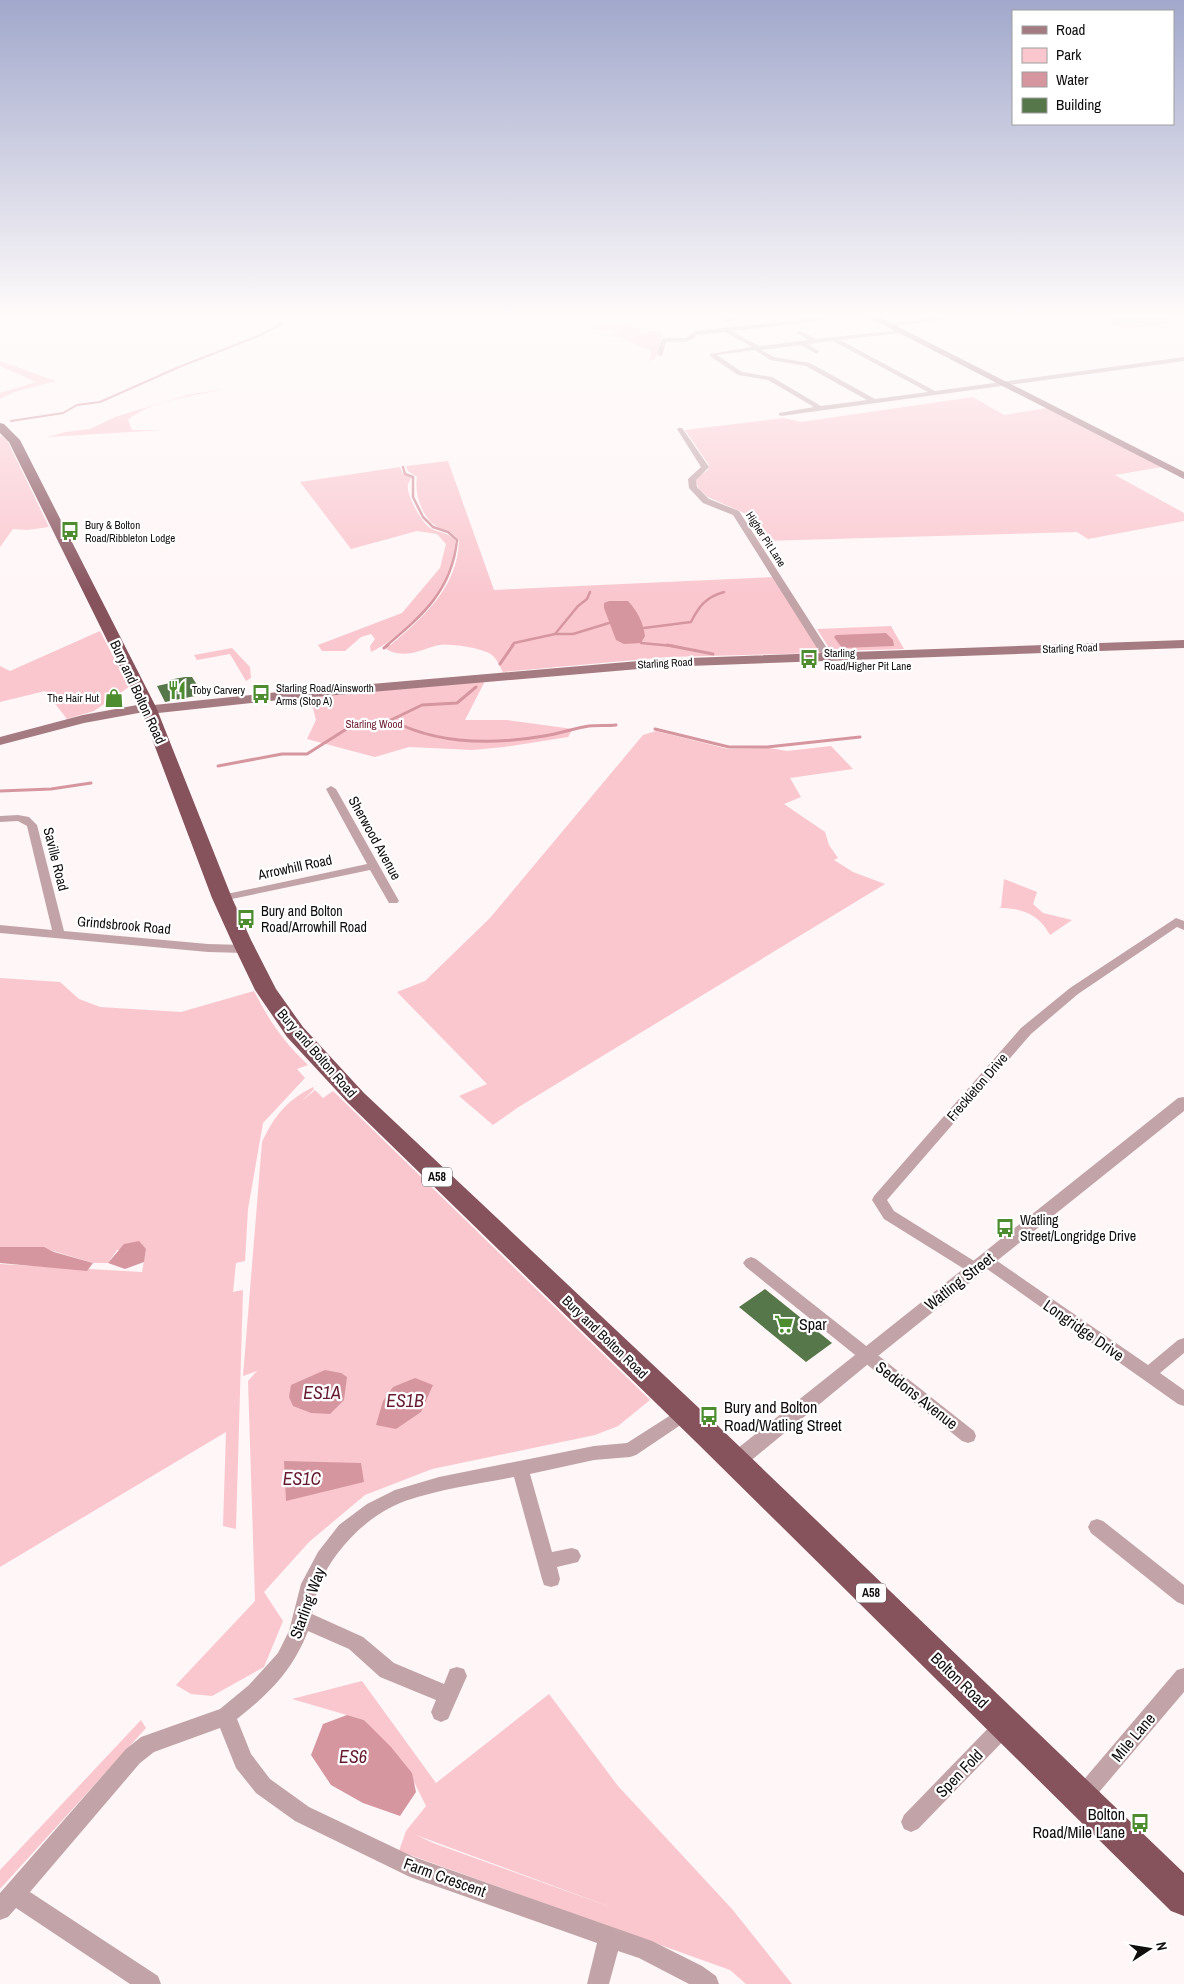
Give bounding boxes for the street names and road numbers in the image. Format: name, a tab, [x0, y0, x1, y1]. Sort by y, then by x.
street label: Higher Pit Lane	[743, 509, 789, 569]
street label: Bury and Bolton Road	[106, 637, 170, 747]
street label: Starling Road	[1042, 640, 1098, 656]
street label: Starling Road	[637, 655, 693, 671]
street label: Sherwood Avenue	[345, 793, 405, 883]
street label: Saville Road	[39, 825, 73, 893]
street label: Arrowhill Road	[255, 850, 334, 884]
street label: Grindsbrook Road	[76, 912, 172, 938]
street label: Bury and Bolton Road	[273, 1005, 361, 1101]
street label: Freckleton Drive	[943, 1049, 1011, 1125]
road number: A58	[422, 1168, 452, 1186]
street label: Watling Street	[920, 1247, 999, 1315]
street label: Bury and Bolton Road	[558, 1292, 652, 1382]
street label: Longridge Drive	[1039, 1294, 1129, 1366]
street label: Seddons Avenue	[871, 1356, 963, 1434]
street label: Starling Way	[284, 1564, 330, 1642]
road number: A58	[856, 1584, 886, 1602]
street label: Bolton Road	[926, 1647, 994, 1713]
street label: Mile Lane	[1106, 1708, 1160, 1766]
street label: Spen Fold	[931, 1744, 987, 1802]
street label: Farm Crescent	[401, 1852, 490, 1902]

